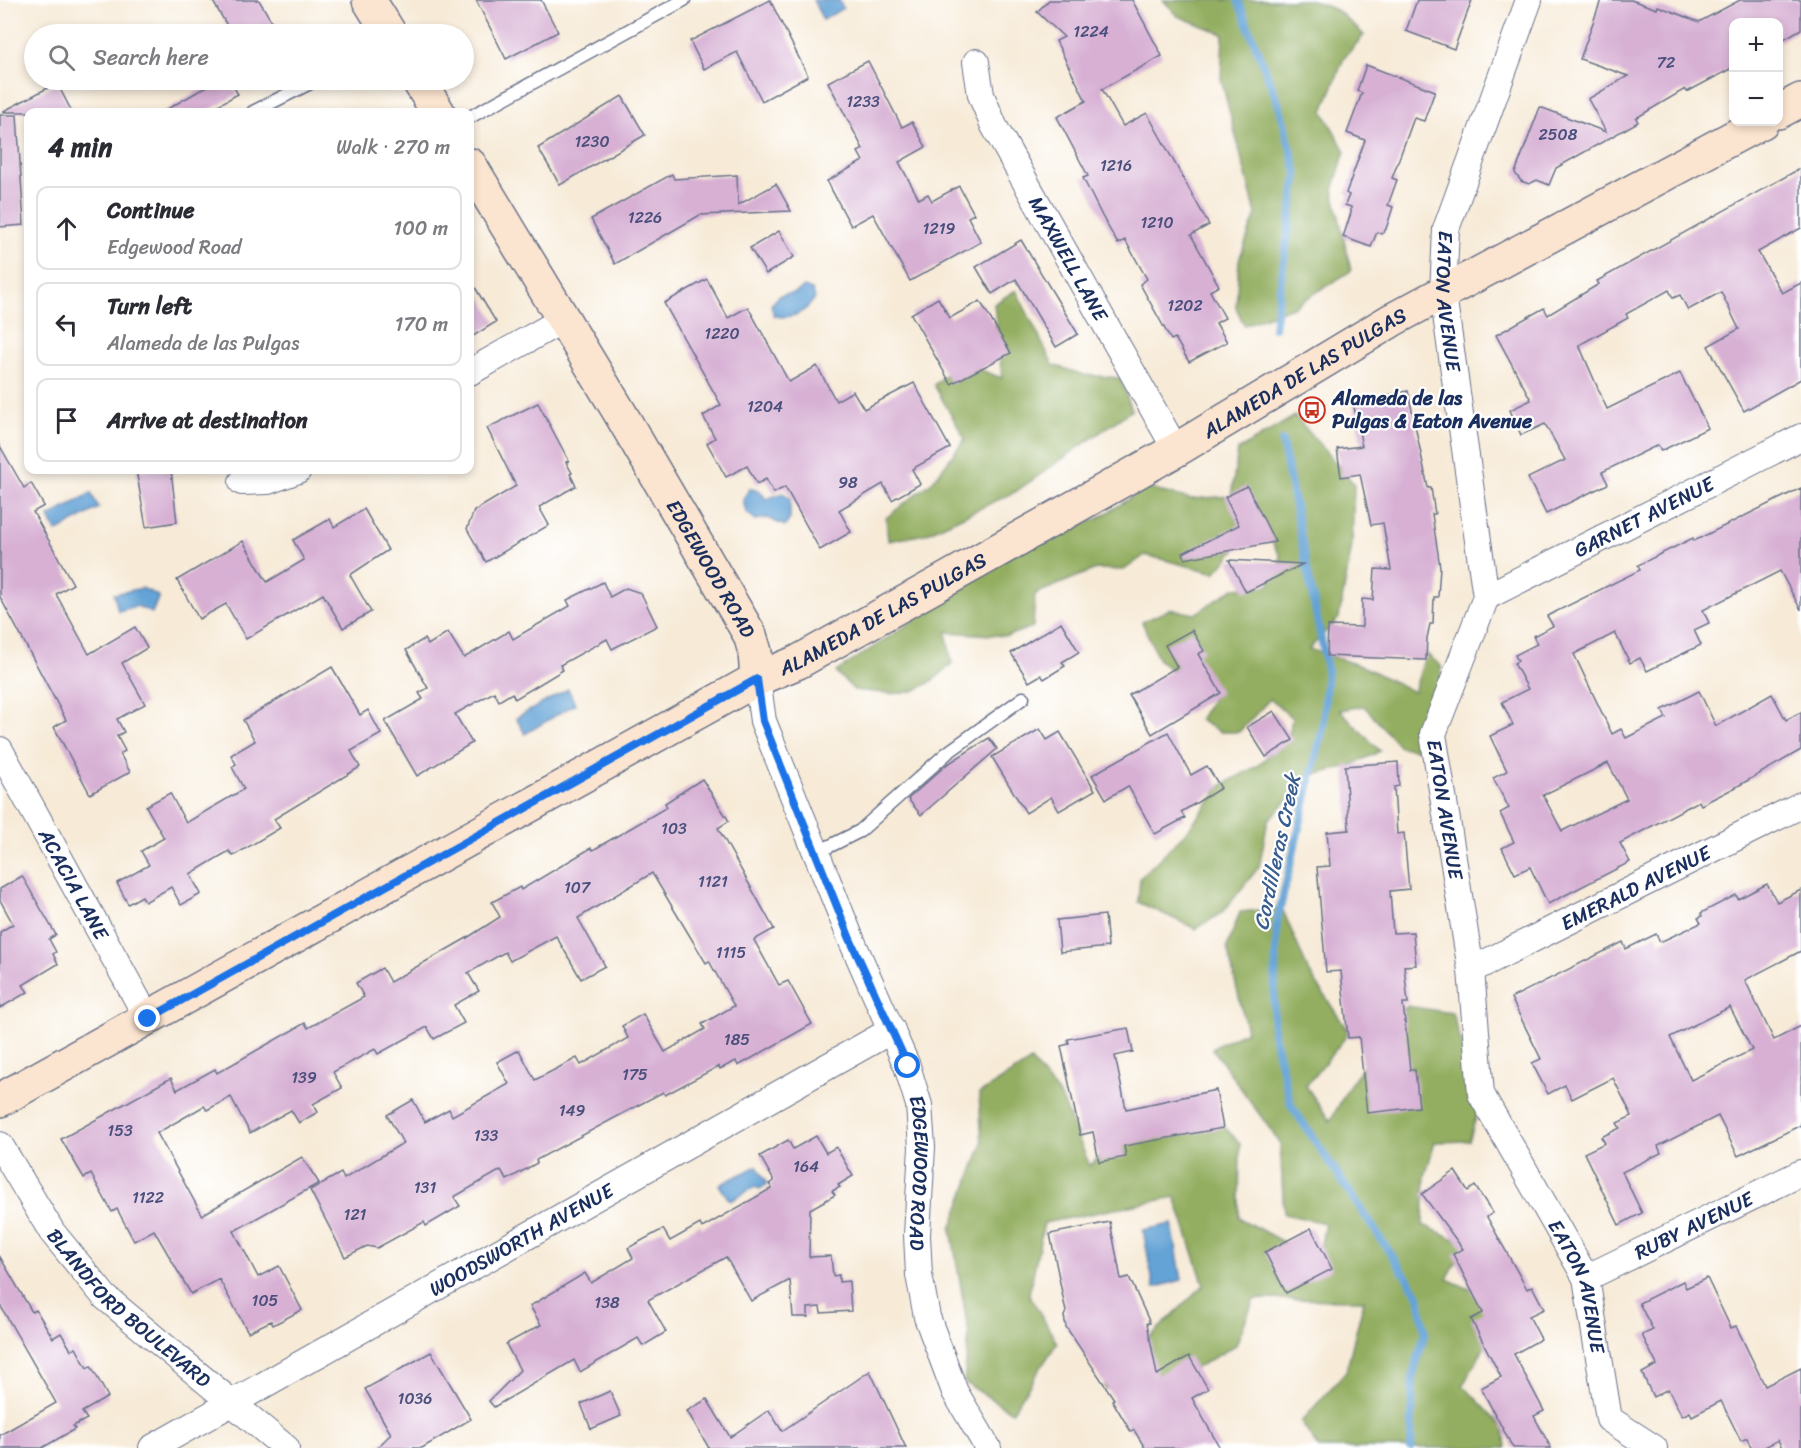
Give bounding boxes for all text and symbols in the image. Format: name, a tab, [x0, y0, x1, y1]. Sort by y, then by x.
house number: 1224	[1073, 17, 1109, 46]
map controls	[1729, 18, 1783, 126]
button: +	[1729, 18, 1783, 72]
search box	[24, 24, 474, 90]
text: Search here	[93, 38, 209, 77]
icon: search	[45, 41, 78, 74]
house number: 72	[1657, 48, 1675, 77]
button: −	[1729, 72, 1783, 126]
house number: 1233	[846, 87, 880, 116]
house number: 2508	[1539, 120, 1578, 149]
text: 4 min	[48, 124, 112, 170]
house number: 1230	[575, 127, 610, 156]
text: Walk · 270 m	[336, 130, 450, 165]
house number: 1216	[1100, 151, 1132, 180]
street label: MAXWELL LANE	[1019, 189, 1119, 330]
text: Continue	[107, 191, 195, 230]
house number: 1226	[628, 203, 662, 232]
house number: 1210	[1140, 208, 1174, 237]
text: 100 m	[394, 211, 448, 246]
icon: ahead	[50, 212, 83, 245]
house number: 1219	[923, 214, 956, 243]
text: Edgewood Road	[107, 230, 242, 265]
street label: EATON AVENUE	[1426, 230, 1472, 376]
text: Turn left	[107, 287, 192, 326]
house number: 1202	[1167, 291, 1203, 320]
street label: ALAMEDA DE LAS PULGAS	[1195, 298, 1413, 448]
text: 170 m	[395, 307, 448, 342]
icon: left	[50, 308, 83, 341]
house number: 1220	[704, 319, 740, 348]
text: Alameda de las Pulgas	[107, 326, 299, 361]
place label: Alameda de las Pulgas & Eaton Avenue	[1331, 381, 1533, 439]
house number: 1204	[747, 392, 783, 421]
bus stop icon: Alameda de las Pulgas & Eaton Avenue	[1297, 395, 1327, 425]
text: Arrive at destination	[107, 401, 308, 440]
icon: arrive	[50, 404, 83, 437]
street label: GARNET AVENUE	[1567, 466, 1722, 567]
house number: 98	[838, 468, 858, 497]
street label: EDGEWOOD ROAD	[657, 492, 766, 645]
street label: ALAMEDA DE LAS PULGAS	[773, 542, 994, 686]
street label: EATON AVENUE	[1417, 737, 1474, 884]
water label: Cordilleras Creek	[1242, 768, 1313, 933]
house number: 103	[661, 814, 687, 843]
street label: ACACIA LANE	[28, 821, 120, 948]
street label: EMERALD AVENUE	[1554, 835, 1718, 940]
house number: 1121	[698, 867, 728, 896]
house number: 107	[564, 873, 591, 902]
house number: 1115	[716, 938, 746, 967]
route end	[134, 1005, 160, 1031]
house number: 185	[724, 1025, 750, 1054]
route start	[894, 1052, 920, 1078]
house number: 175	[622, 1060, 648, 1089]
house number: 139	[291, 1063, 317, 1092]
street label: EDGEWOOD ROAD	[899, 1090, 940, 1251]
house number: 149	[559, 1096, 586, 1125]
house number: 153	[107, 1116, 133, 1145]
house number: 133	[474, 1121, 498, 1150]
house number: 164	[793, 1152, 819, 1181]
street label: WOODSWORTH AVENUE	[422, 1172, 622, 1306]
house number: 131	[414, 1173, 436, 1202]
street label: RUBY AVENUE	[1628, 1180, 1761, 1269]
house number: 1122	[132, 1183, 164, 1212]
house number: 121	[344, 1200, 367, 1229]
street label: EATON AVENUE	[1538, 1212, 1616, 1357]
street label: BLANDFORD BOULEVARD	[38, 1220, 219, 1397]
house number: 105	[252, 1286, 279, 1315]
house number: 138	[594, 1288, 620, 1317]
house number: 1036	[398, 1384, 432, 1413]

